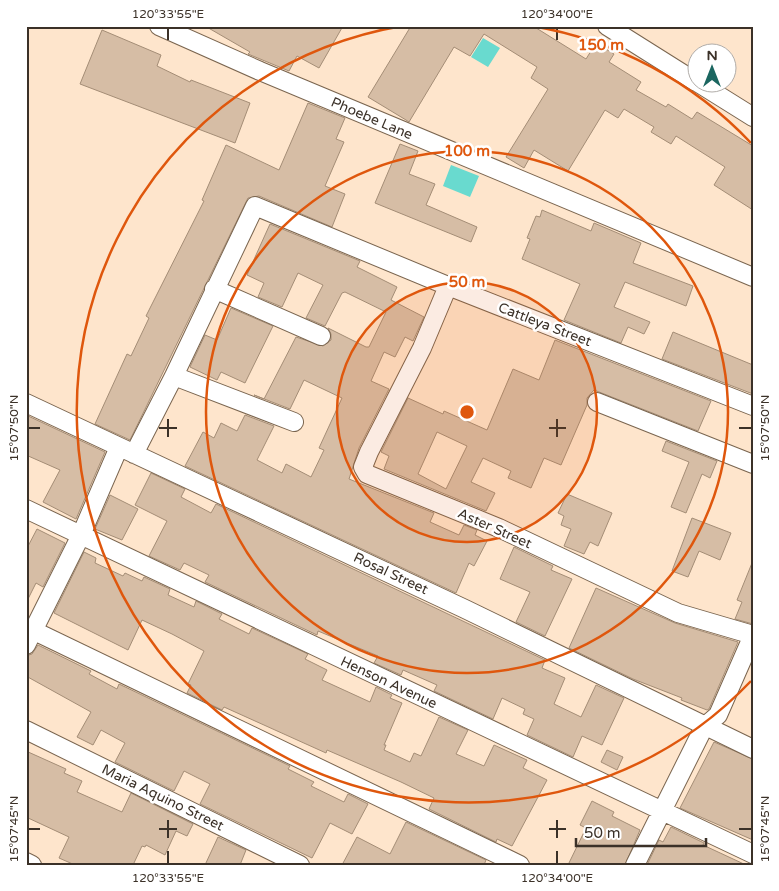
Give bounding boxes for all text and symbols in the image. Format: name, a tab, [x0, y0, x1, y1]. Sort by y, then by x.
text: 120°33'55"E	[132, 7, 205, 21]
text: 120°34'00"E	[521, 7, 594, 21]
text: 150 m	[578, 36, 624, 54]
north arrow	[686, 42, 736, 92]
text: N	[706, 47, 718, 64]
street label: Phoebe Lane	[328, 94, 415, 143]
text: 100 m	[444, 142, 490, 160]
text: 50 m	[449, 273, 485, 291]
street label: Cattleya Street	[496, 299, 594, 350]
text: 15°07'50"N	[7, 395, 21, 461]
text: 15°07'50"N	[758, 395, 772, 461]
centre of rings	[458, 403, 476, 421]
street label: Aster Street	[455, 505, 535, 553]
street label: Rosal Street	[351, 549, 431, 598]
street label: Henson Avenue	[338, 653, 440, 712]
street label: Maria Aquino Street	[99, 761, 227, 835]
text: 15°07'45"N	[7, 796, 21, 862]
text: 15°07'45"N	[758, 796, 772, 862]
scale bar	[576, 816, 706, 848]
text: 50 m	[584, 824, 621, 842]
text: 120°33'55"E	[132, 871, 205, 885]
text: 120°34'00"E	[521, 871, 594, 885]

